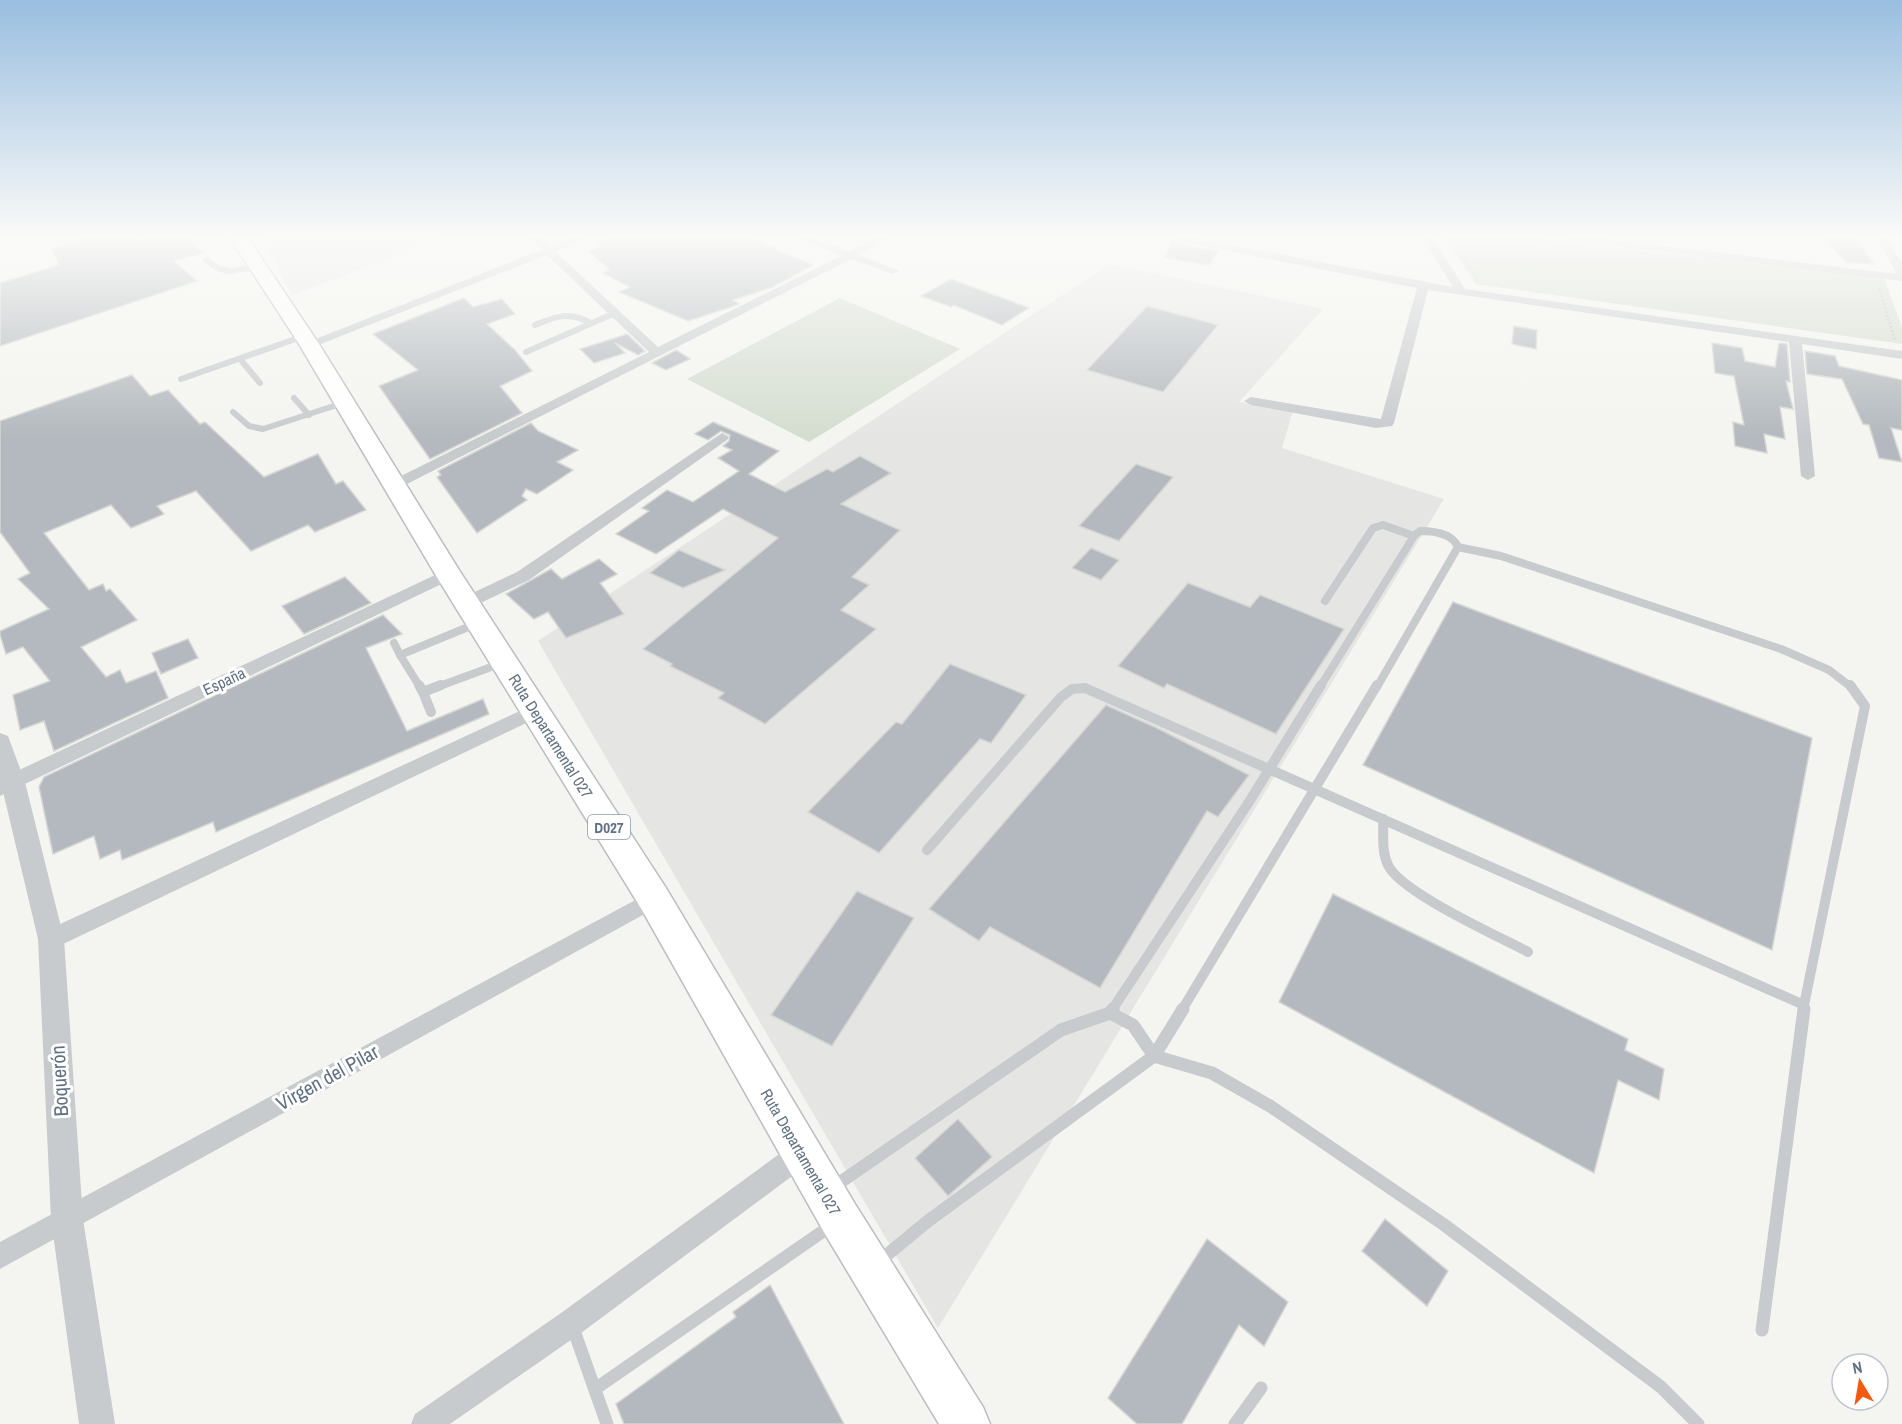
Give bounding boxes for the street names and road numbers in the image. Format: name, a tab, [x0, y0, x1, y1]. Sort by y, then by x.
street label: España	[199, 661, 249, 700]
street label: Ruta Departamental 027	[504, 670, 598, 802]
road number: D027	[588, 815, 630, 839]
street label: Virgen del Pilar	[271, 1038, 383, 1116]
street label: Boquerón	[44, 1045, 74, 1117]
street label: Ruta Departamental 027	[756, 1085, 846, 1219]

